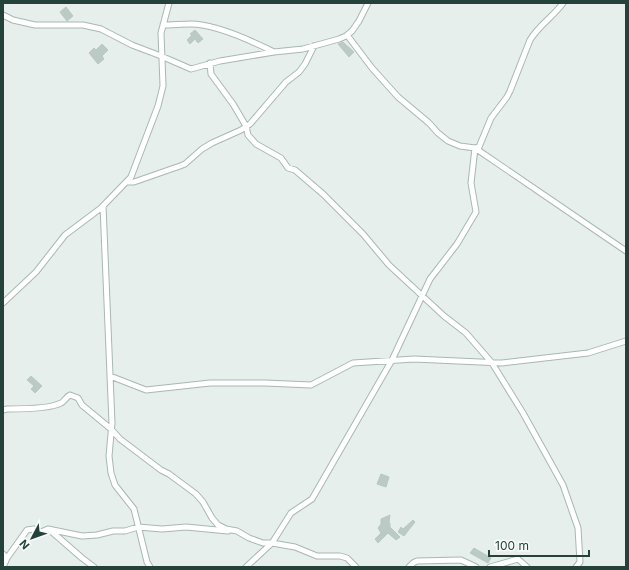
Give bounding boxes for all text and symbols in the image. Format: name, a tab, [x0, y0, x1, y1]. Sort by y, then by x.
north arrow	[12, 518, 52, 558]
scale bar	[489, 532, 589, 558]
text: N	[16, 537, 32, 552]
text: 100 m	[495, 538, 529, 553]

